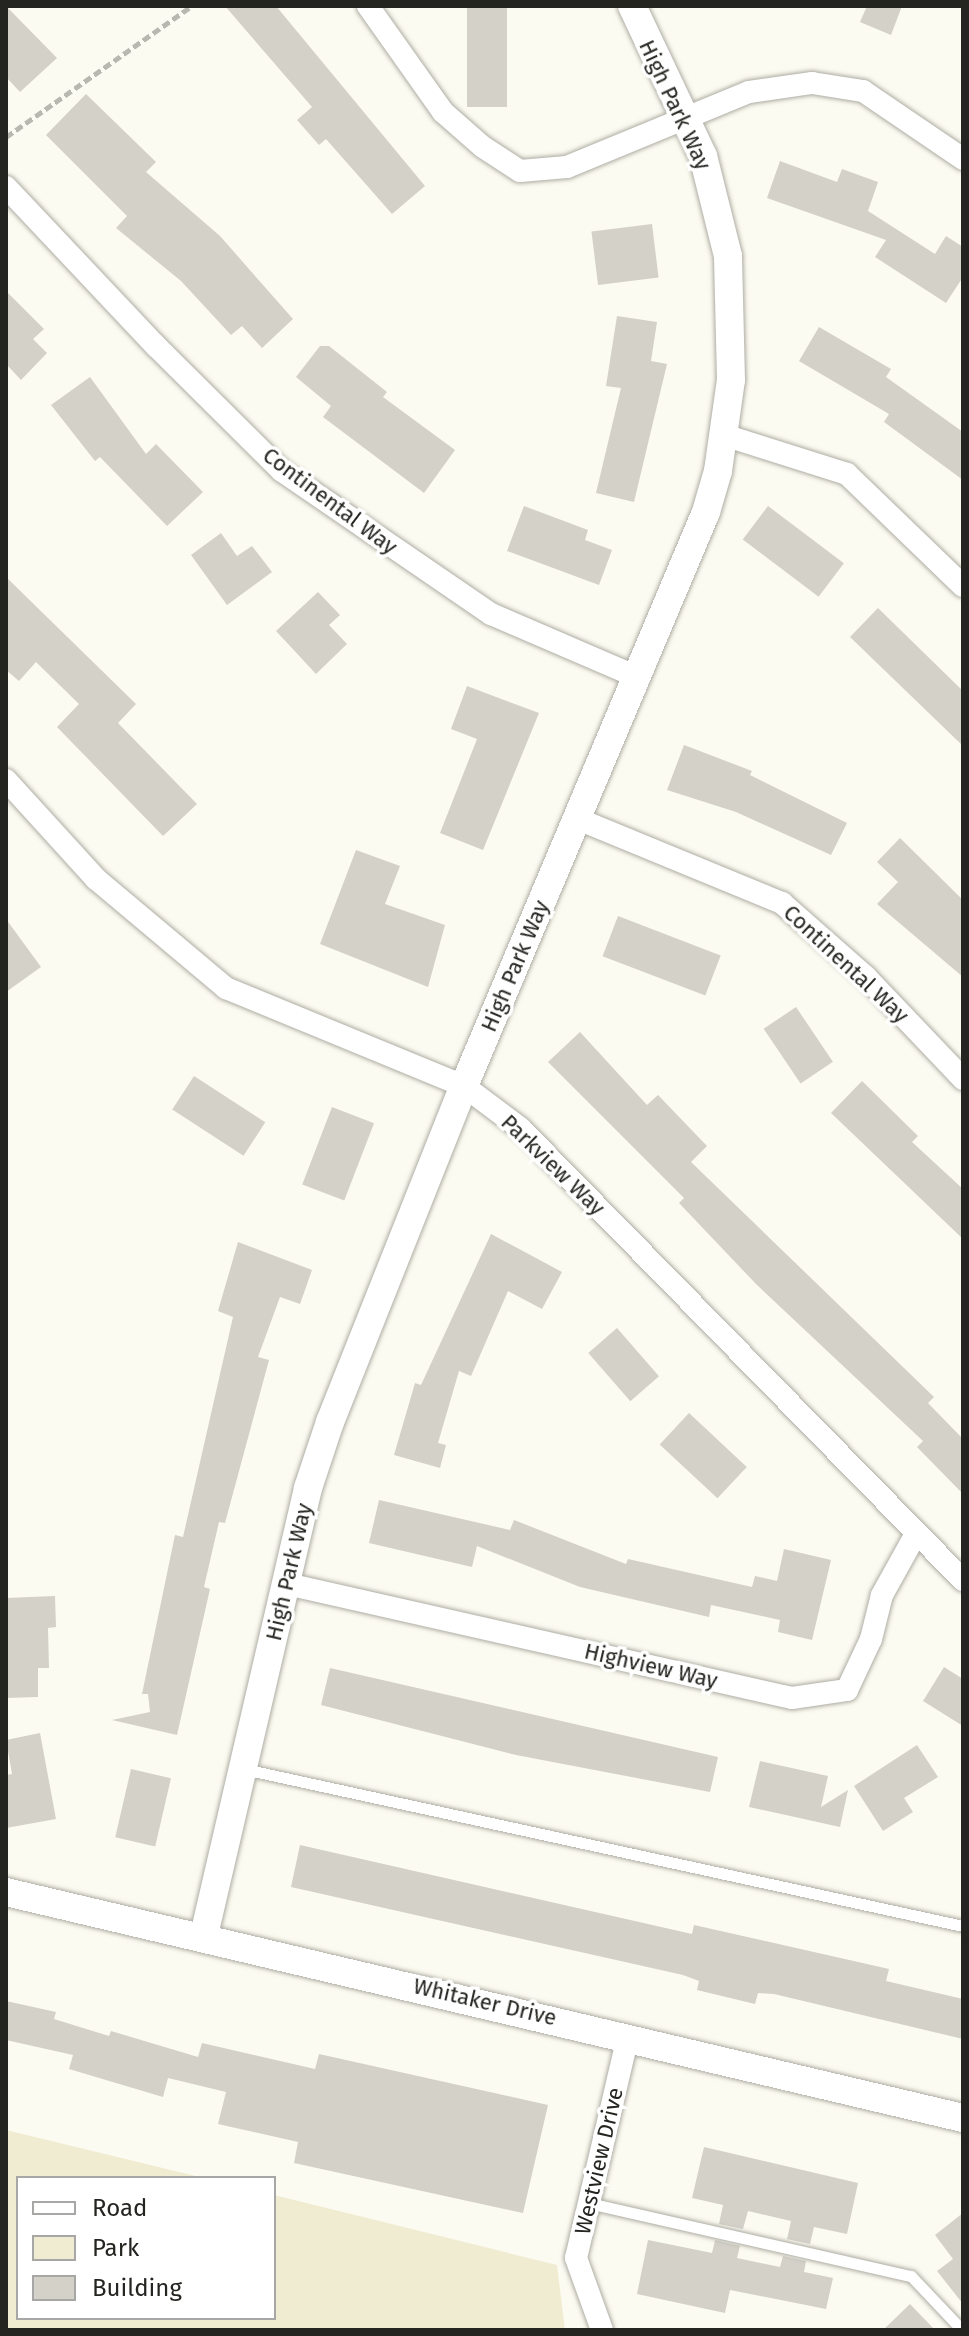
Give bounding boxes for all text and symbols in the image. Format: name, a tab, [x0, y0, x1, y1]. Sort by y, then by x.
street label: High Park Way	[633, 36, 717, 174]
street label: Continental Way	[258, 442, 402, 560]
street label: High Park Way	[475, 896, 555, 1036]
street label: Continental Way	[778, 899, 914, 1029]
street label: Parkview Way	[496, 1109, 610, 1221]
street label: High Park Way	[260, 1501, 318, 1643]
street label: Highview Way	[582, 1638, 720, 1694]
street label: Whitaker Drive	[411, 1973, 559, 2031]
street label: Westview Drive	[569, 2085, 629, 2237]
legend	[16, 2176, 276, 2320]
text: Road	[92, 2194, 147, 2222]
text: Park	[92, 2234, 139, 2262]
text: Building	[92, 2274, 182, 2302]

